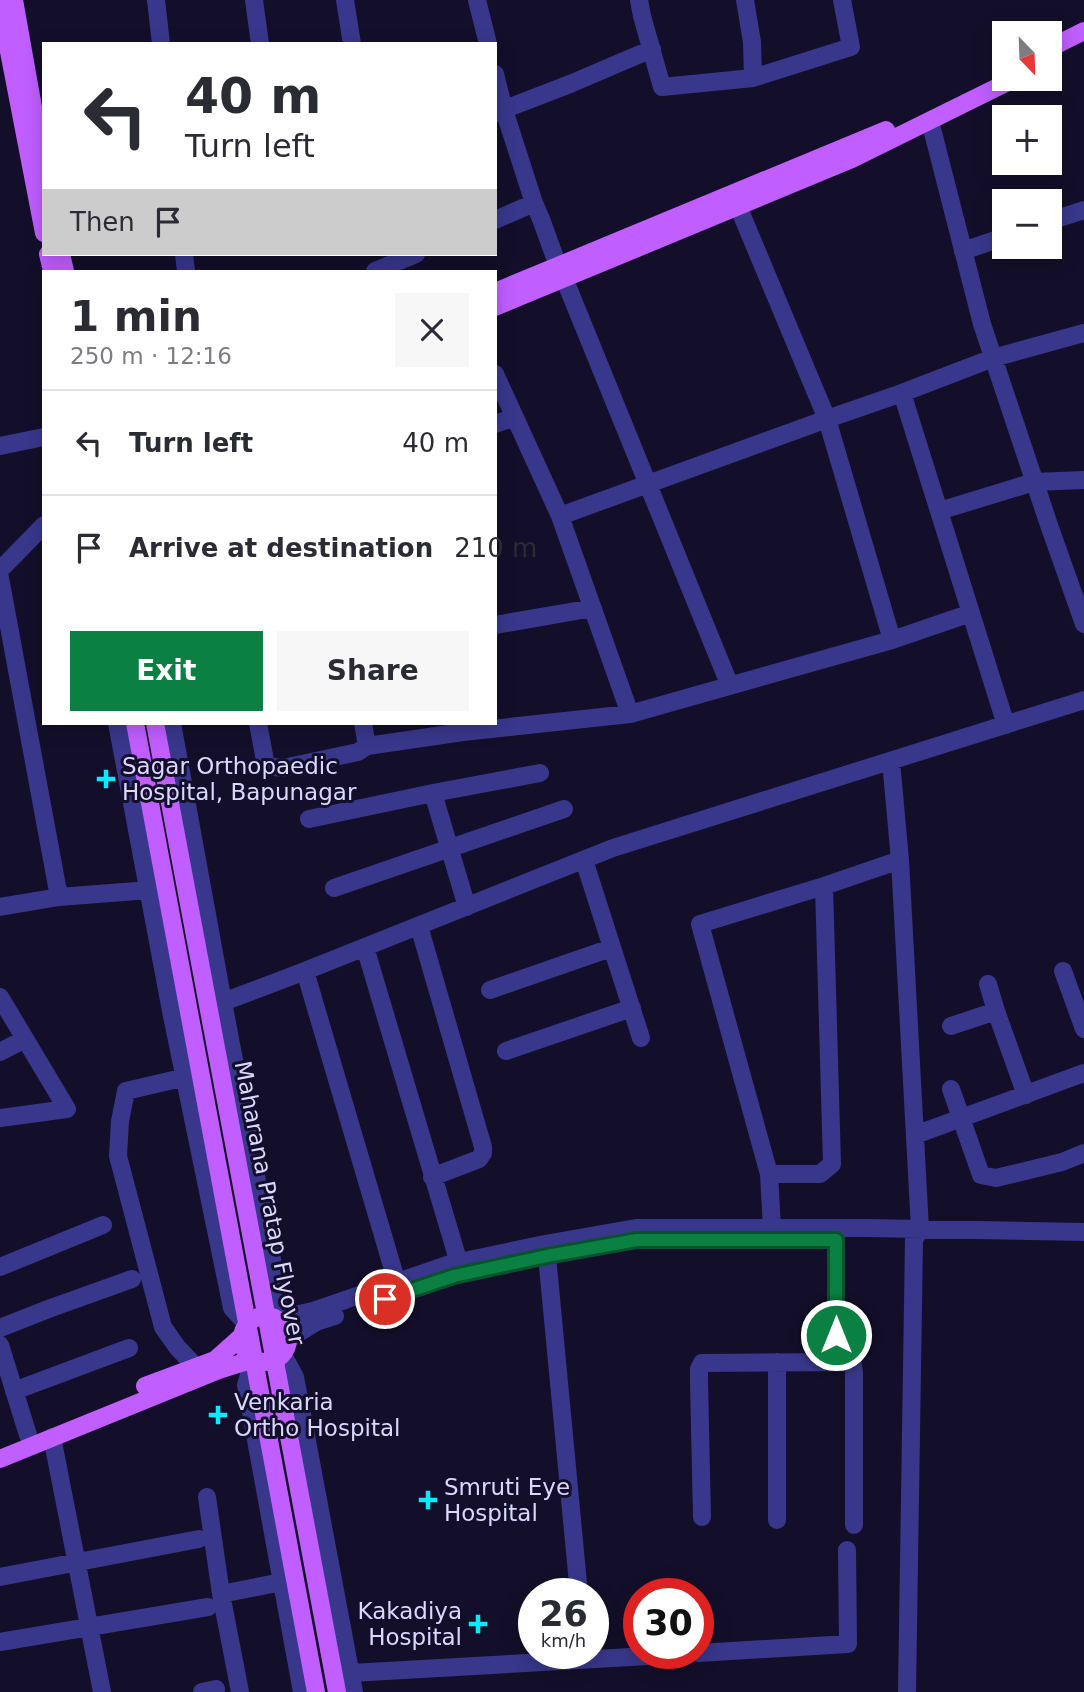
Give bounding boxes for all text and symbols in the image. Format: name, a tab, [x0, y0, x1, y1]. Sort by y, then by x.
north arrow	[992, 21, 1062, 91]
map controls	[992, 21, 1062, 259]
text: 40 m	[185, 68, 321, 125]
icon: left	[70, 70, 161, 161]
button: +	[992, 105, 1062, 175]
text: Turn left	[185, 127, 315, 165]
button: −	[992, 189, 1062, 259]
icon: arrive	[149, 203, 187, 241]
text: Then	[70, 207, 135, 237]
text: 1 min	[70, 292, 202, 341]
button: close	[395, 293, 469, 367]
text: 250 m · 12:16	[70, 343, 232, 369]
icon: left	[70, 424, 108, 462]
text: Turn left	[129, 428, 253, 458]
text: 40 m	[402, 428, 469, 458]
icon: arrive	[70, 529, 108, 567]
text: Arrive at destination	[129, 533, 433, 563]
text: 210 m	[454, 533, 537, 563]
button: Exit	[70, 631, 263, 711]
button: Share	[277, 631, 469, 711]
place label: Sagar Orthopaedic Hospital, Bapunagar	[122, 753, 357, 805]
marker: Sagar Orthopaedic Hospital, Bapunagar	[96, 769, 116, 789]
street label: Maharana Pratap Flyover	[230, 1059, 310, 1348]
pin	[355, 1269, 415, 1329]
icon: arrive	[366, 1280, 404, 1318]
position arrow	[799, 1298, 873, 1372]
place label: Venkaria Ortho Hospital	[234, 1389, 400, 1441]
marker: Venkaria Ortho Hospital	[208, 1405, 228, 1425]
place label: Smruti Eye Hospital	[444, 1474, 570, 1526]
marker: Smruti Eye Hospital	[418, 1490, 438, 1510]
speed limit sign: 30	[623, 1578, 714, 1669]
text: 26	[539, 1594, 588, 1634]
place label: Kakadiya Hospital	[358, 1598, 462, 1650]
marker: Kakadiya Hospital	[468, 1614, 488, 1634]
text: km/h	[541, 1630, 586, 1651]

